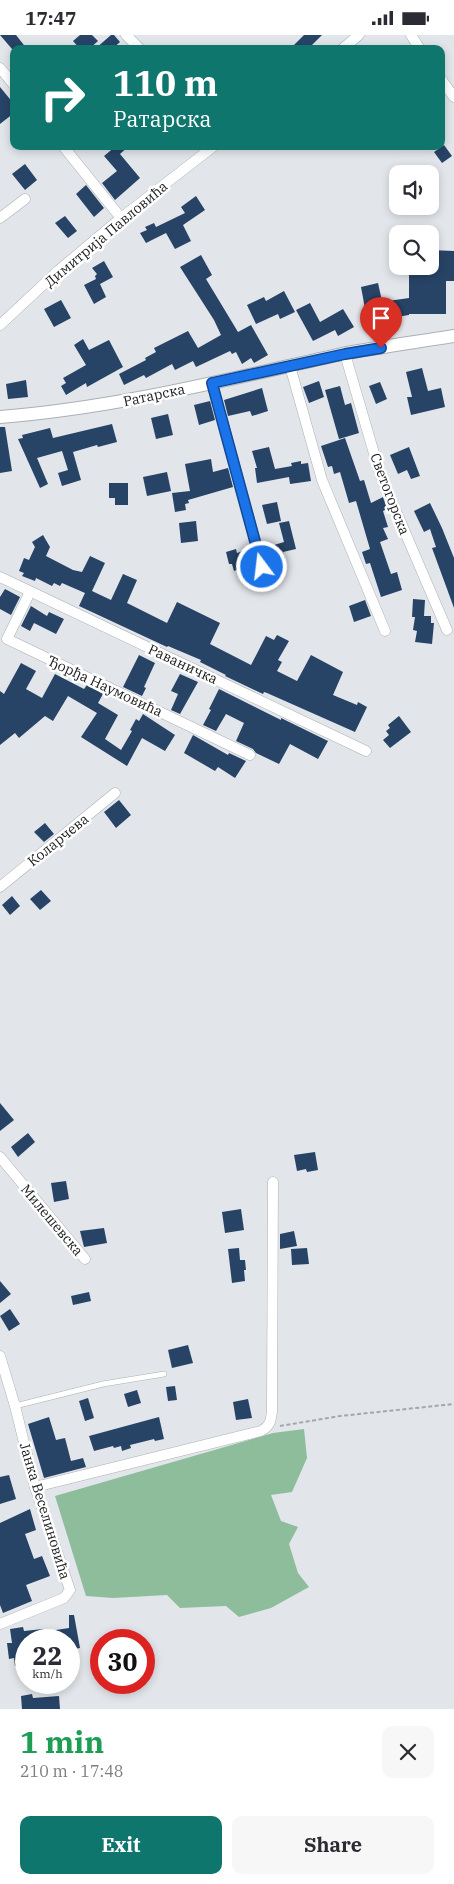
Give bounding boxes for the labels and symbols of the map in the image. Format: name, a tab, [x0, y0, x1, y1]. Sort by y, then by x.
street label: Димитрија Павловића	[41, 177, 172, 291]
pin	[360, 297, 402, 348]
street label: Ратарска	[121, 380, 187, 410]
street label: Светогорска	[366, 451, 414, 538]
position arrow	[235, 540, 287, 592]
street label: Раваничка	[145, 640, 221, 688]
street label: Ђорђа Наумовића	[45, 651, 166, 721]
street label: Коларчева	[24, 810, 92, 870]
street label: Милешевска	[17, 1181, 87, 1260]
street label: Јанка Веселиновића	[16, 1440, 74, 1582]
speed limit sign: 30	[90, 1629, 155, 1694]

